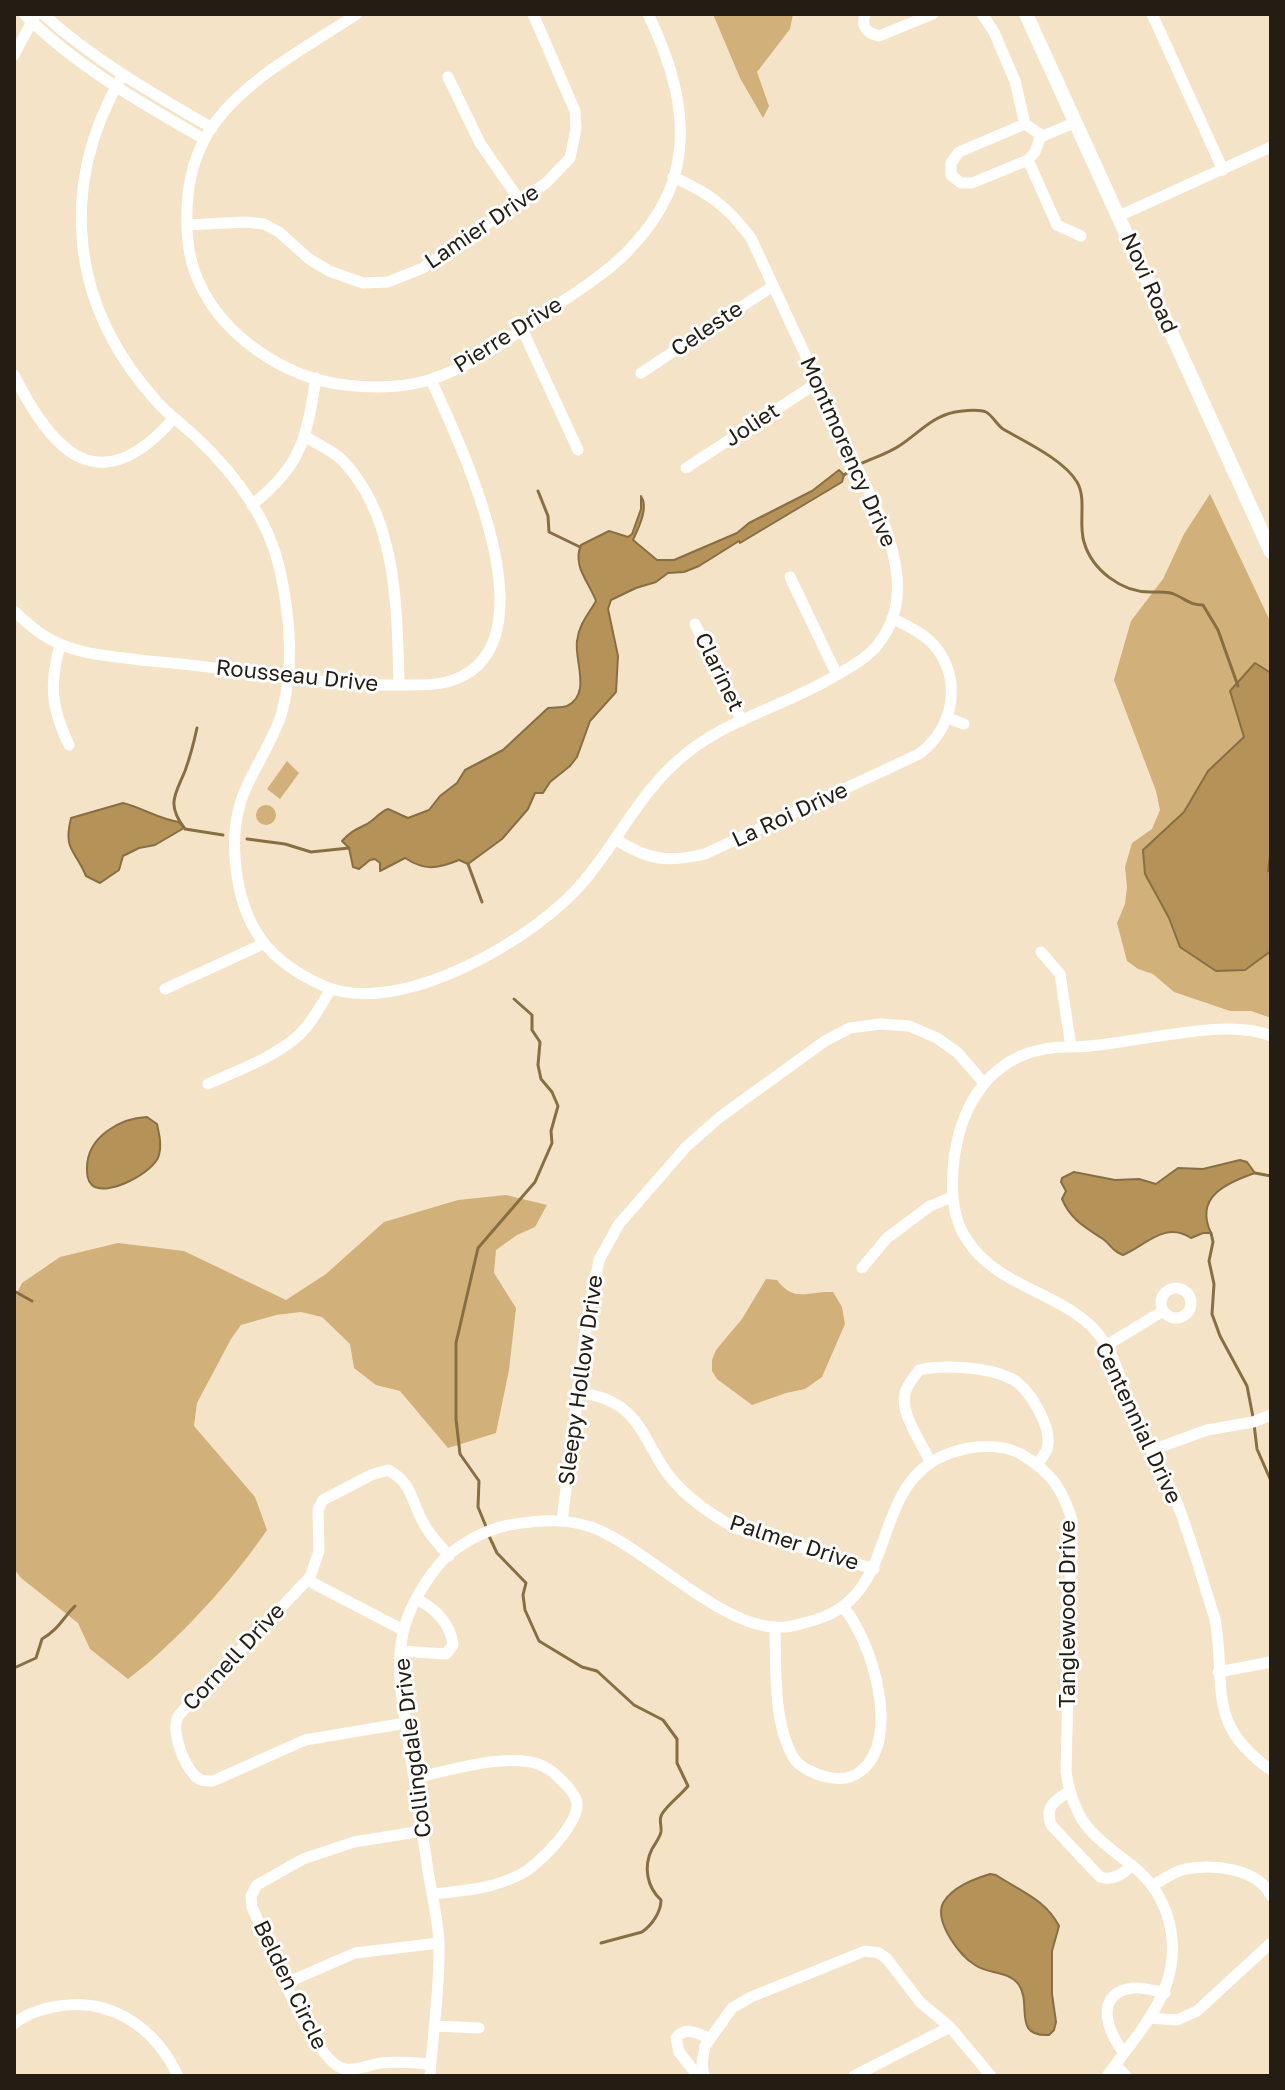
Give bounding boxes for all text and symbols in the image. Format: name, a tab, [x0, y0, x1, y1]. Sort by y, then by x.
street label: Lamier Drive	[420, 179, 544, 275]
street label: Novi Road	[1115, 229, 1183, 337]
street label: Pierre Drive	[449, 291, 567, 379]
street label: Celeste	[666, 296, 748, 362]
street label: Montmorency Drive	[794, 353, 902, 551]
street label: Joliet	[720, 398, 784, 452]
street label: Clarinet	[689, 628, 749, 716]
street label: Rousseau Drive	[215, 654, 379, 698]
street label: La Roi Drive	[728, 777, 852, 853]
street label: Sleepy Hollow Drive	[553, 1273, 609, 1487]
street label: Centennial Drive	[1089, 1338, 1187, 1508]
street label: Palmer Drive	[726, 1510, 862, 1576]
street label: Tanglewood Drive	[1055, 1520, 1081, 1708]
street label: Cornell Drive	[178, 1598, 290, 1716]
street label: Collingdale Drive	[389, 1657, 437, 1839]
street label: Belden Circle	[247, 1916, 333, 2054]

